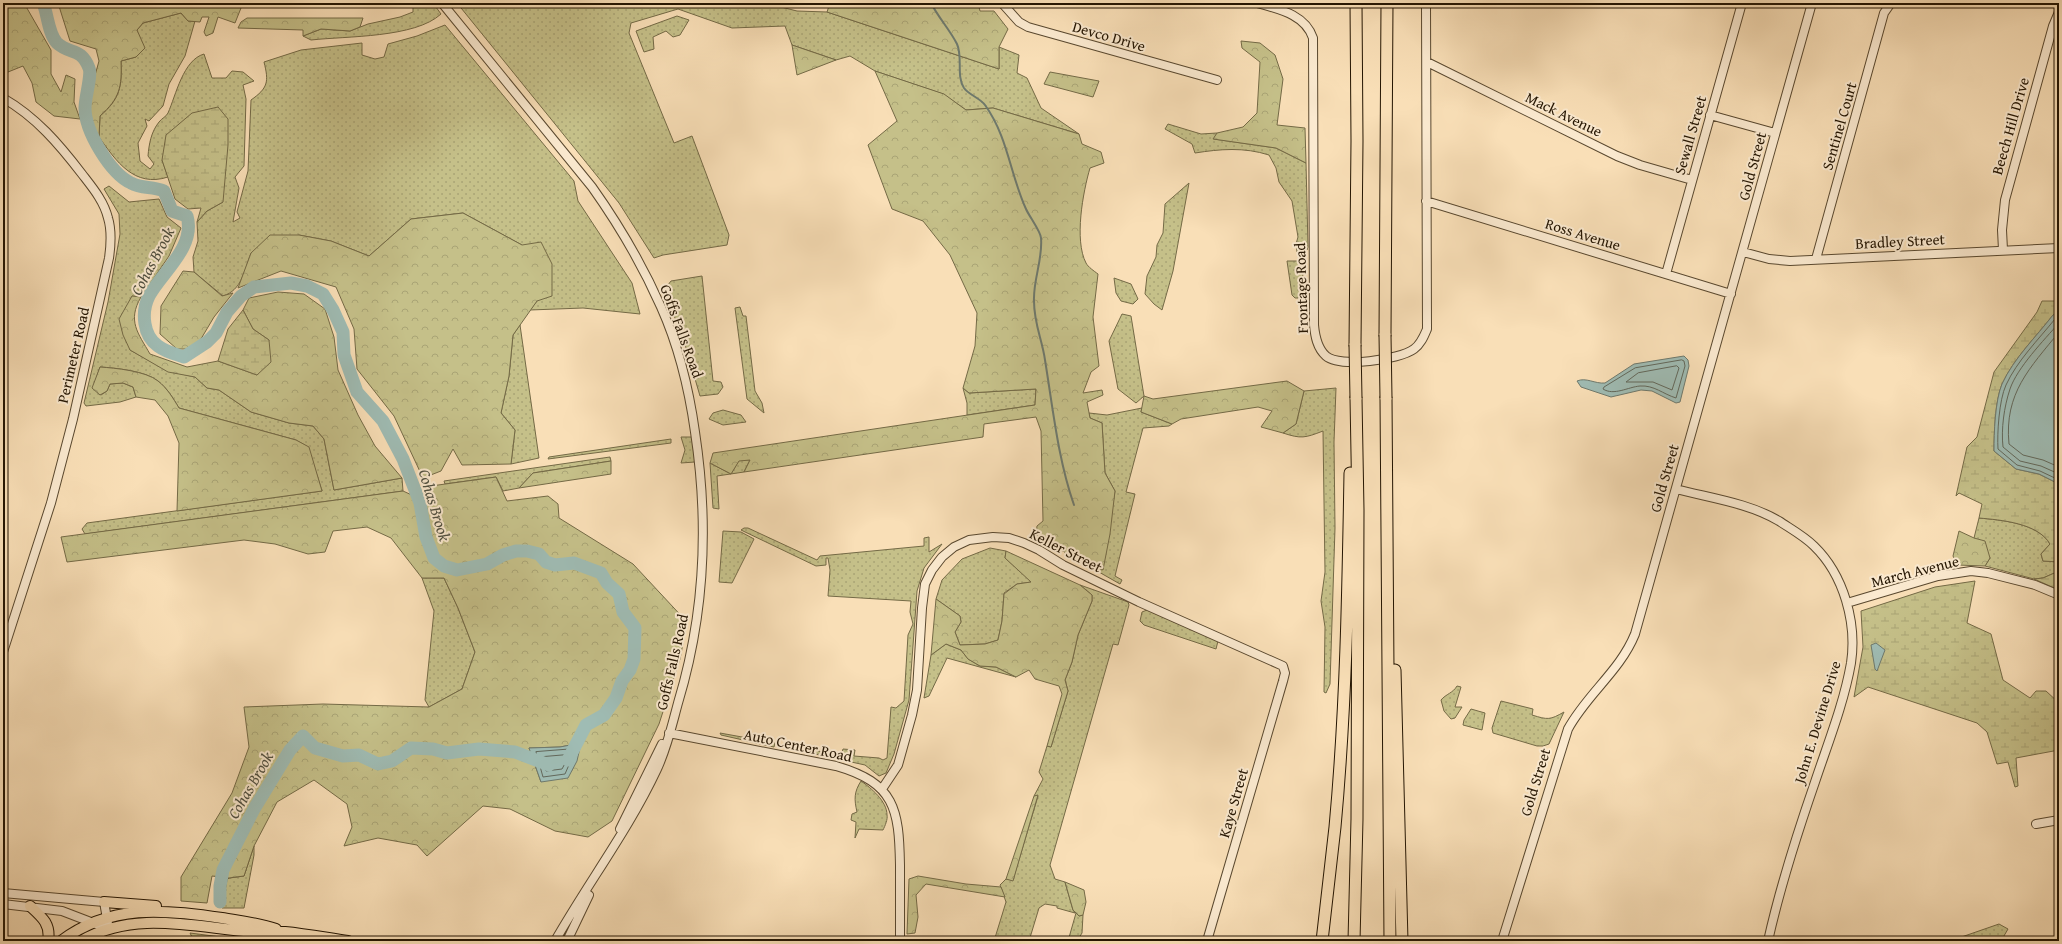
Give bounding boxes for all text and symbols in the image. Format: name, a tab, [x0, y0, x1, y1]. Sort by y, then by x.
street label: Devco Drive	[1070, 16, 1148, 56]
street label: Beech Hill Drive	[1986, 75, 2034, 177]
street label: Sentinel Court	[1816, 79, 1862, 172]
street label: Mack Avenue	[1522, 86, 1606, 142]
street label: Sewall Street	[1669, 92, 1712, 177]
street label: Gold Street	[1733, 129, 1771, 203]
street label: Ross Avenue	[1543, 213, 1623, 255]
water label: Cohas Brook	[124, 222, 180, 299]
street label: Bradley Street	[1855, 228, 1946, 254]
street label: Frontage Road	[1289, 242, 1313, 334]
street label: Goffs Falls Road	[655, 281, 709, 381]
street label: Perimeter Road	[52, 305, 94, 405]
street label: Gold Street	[1644, 441, 1684, 515]
water label: Cohas Brook	[413, 466, 458, 545]
street label: Keller Street	[1026, 523, 1107, 578]
street label: March Avenue	[1869, 550, 1961, 592]
street label: Goffs Falls Road	[651, 612, 693, 712]
street label: John E. Devine Drive	[1788, 658, 1846, 788]
street label: Auto Center Road	[742, 723, 854, 767]
street label: Gold Street	[1515, 745, 1555, 819]
water label: Cohas Brook	[221, 746, 279, 823]
street label: Kaye Street	[1213, 765, 1253, 840]

